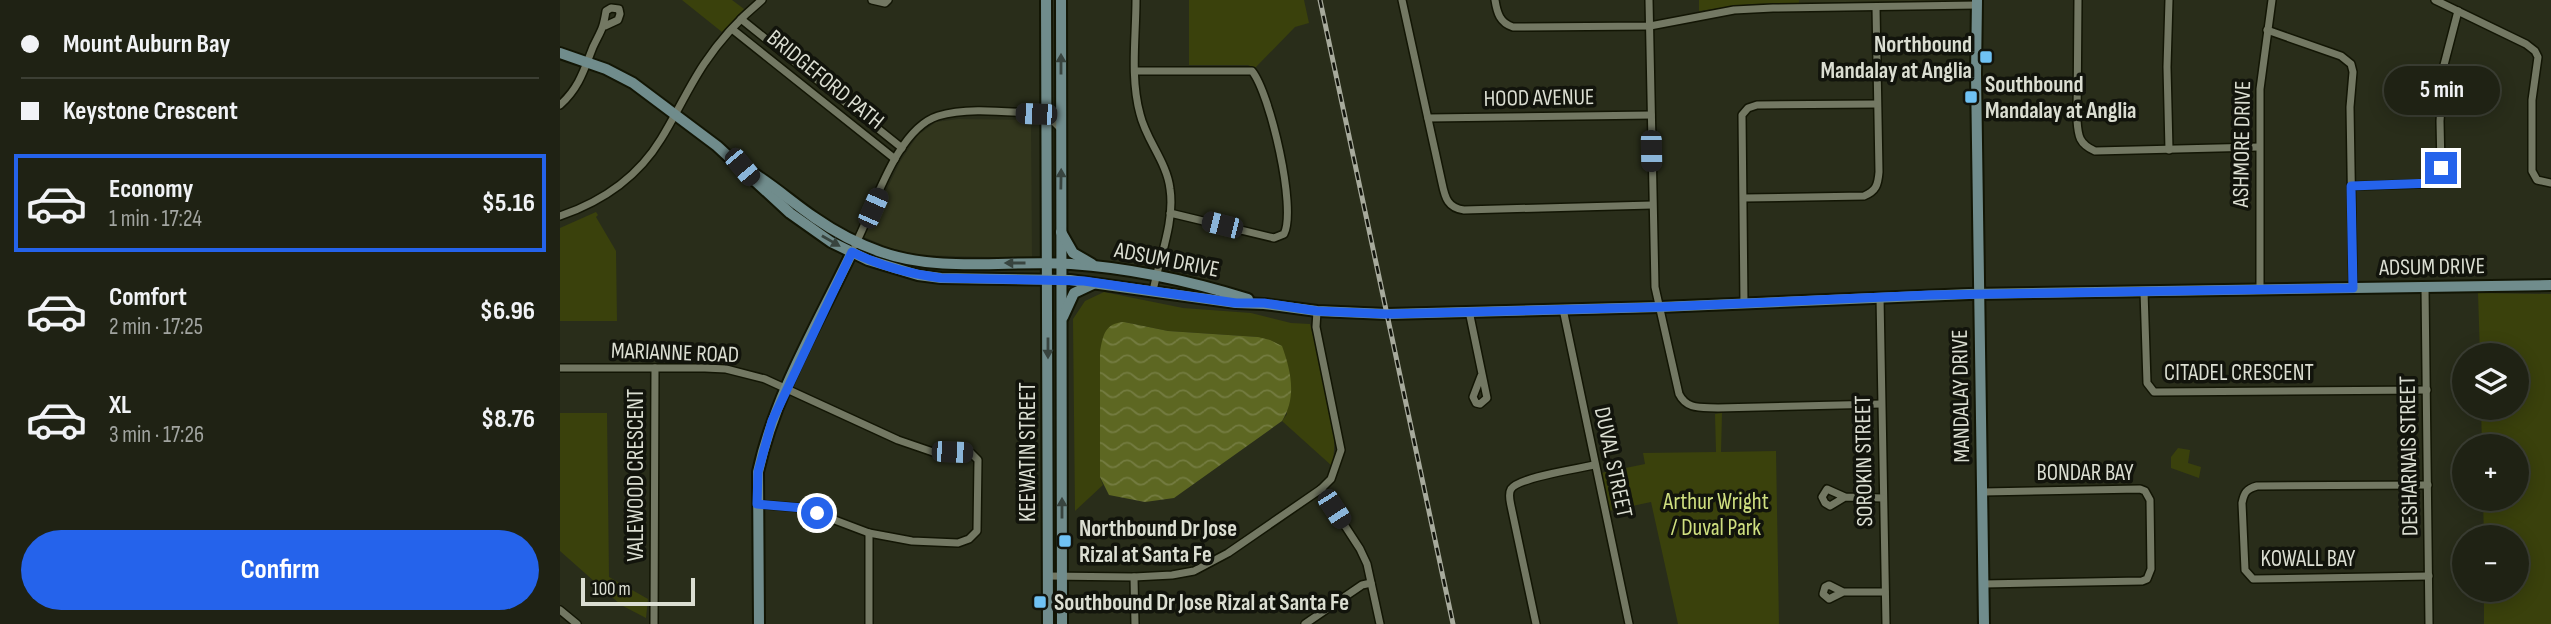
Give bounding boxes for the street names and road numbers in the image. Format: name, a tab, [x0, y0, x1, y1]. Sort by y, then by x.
street label: BRIDGEFORD PATH	[761, 24, 890, 136]
street label: ASHMORE DRIVE	[2227, 81, 2257, 209]
street label: HOOD AVENUE	[1483, 83, 1595, 113]
street label: ADSUM DRIVE	[1111, 236, 1221, 284]
street label: ADSUM DRIVE	[2378, 252, 2485, 282]
street label: MANDALAY DRIVE	[1946, 329, 1976, 463]
street label: MARIANNE ROAD	[610, 337, 739, 369]
street label: CITADEL CRESCENT	[2164, 359, 2314, 387]
street label: DESHARNAIS STREET	[2394, 376, 2424, 536]
street label: KEEWATIN STREET	[1014, 382, 1042, 522]
street label: VALEWOOD CRESCENT	[622, 389, 650, 561]
street label: SOROKIN STREET	[1849, 395, 1879, 527]
street label: DUVAL STREET	[1588, 404, 1638, 520]
street label: BONDAR BAY	[2036, 459, 2134, 487]
street label: KOWALL BAY	[2261, 545, 2356, 573]

